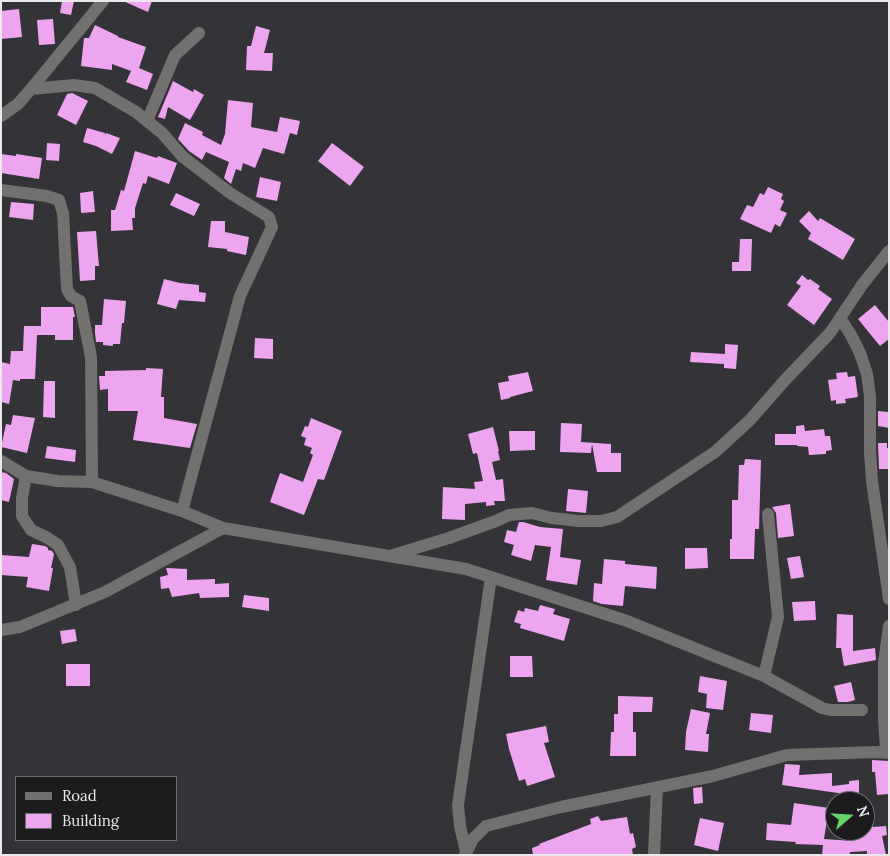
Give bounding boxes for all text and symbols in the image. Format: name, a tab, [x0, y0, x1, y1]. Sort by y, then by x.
legend	[15, 776, 178, 841]
text: Road	[62, 786, 97, 805]
north arrow	[825, 791, 875, 841]
text: N	[853, 803, 874, 819]
text: Building	[62, 811, 119, 830]

